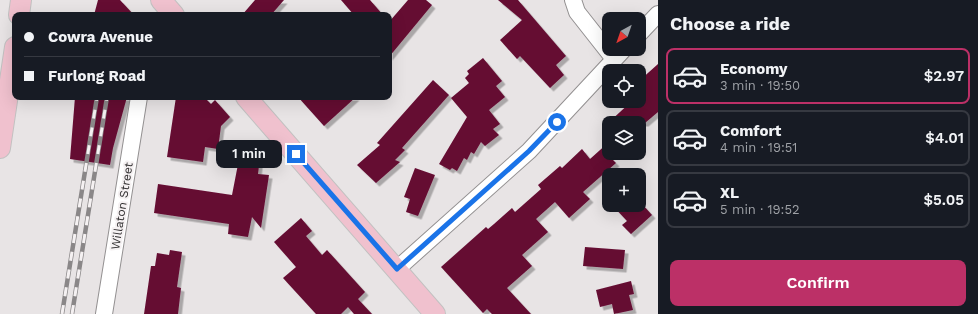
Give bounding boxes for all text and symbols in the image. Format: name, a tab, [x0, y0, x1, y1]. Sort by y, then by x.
north arrow	[602, 12, 646, 56]
map controls	[602, 12, 646, 212]
text: Choose a ride	[670, 13, 790, 34]
text: Cowra Avenue	[48, 28, 153, 46]
icon: car	[672, 58, 708, 94]
text: Economy	[720, 60, 787, 78]
button: locate	[602, 64, 646, 108]
text: Furlong Road	[48, 67, 146, 85]
text: $2.97	[924, 67, 964, 85]
text: 3 min · 19:50	[720, 78, 800, 93]
route start	[548, 113, 566, 131]
button: layers	[602, 116, 646, 160]
icon: car	[672, 120, 708, 156]
text: Comfort	[720, 122, 781, 140]
text: $4.01	[925, 129, 964, 147]
callout: 1 min	[216, 140, 282, 168]
text: 4 min · 19:51	[720, 140, 797, 155]
route end	[287, 145, 305, 163]
text: 1 min	[232, 146, 266, 161]
street label: Willaton Street	[108, 161, 136, 251]
button: +	[602, 168, 646, 212]
icon: car	[672, 182, 708, 218]
text: XL	[720, 184, 739, 202]
text: $5.05	[924, 191, 964, 209]
text: 5 min · 19:52	[720, 202, 800, 217]
button: Confirm	[670, 260, 966, 306]

